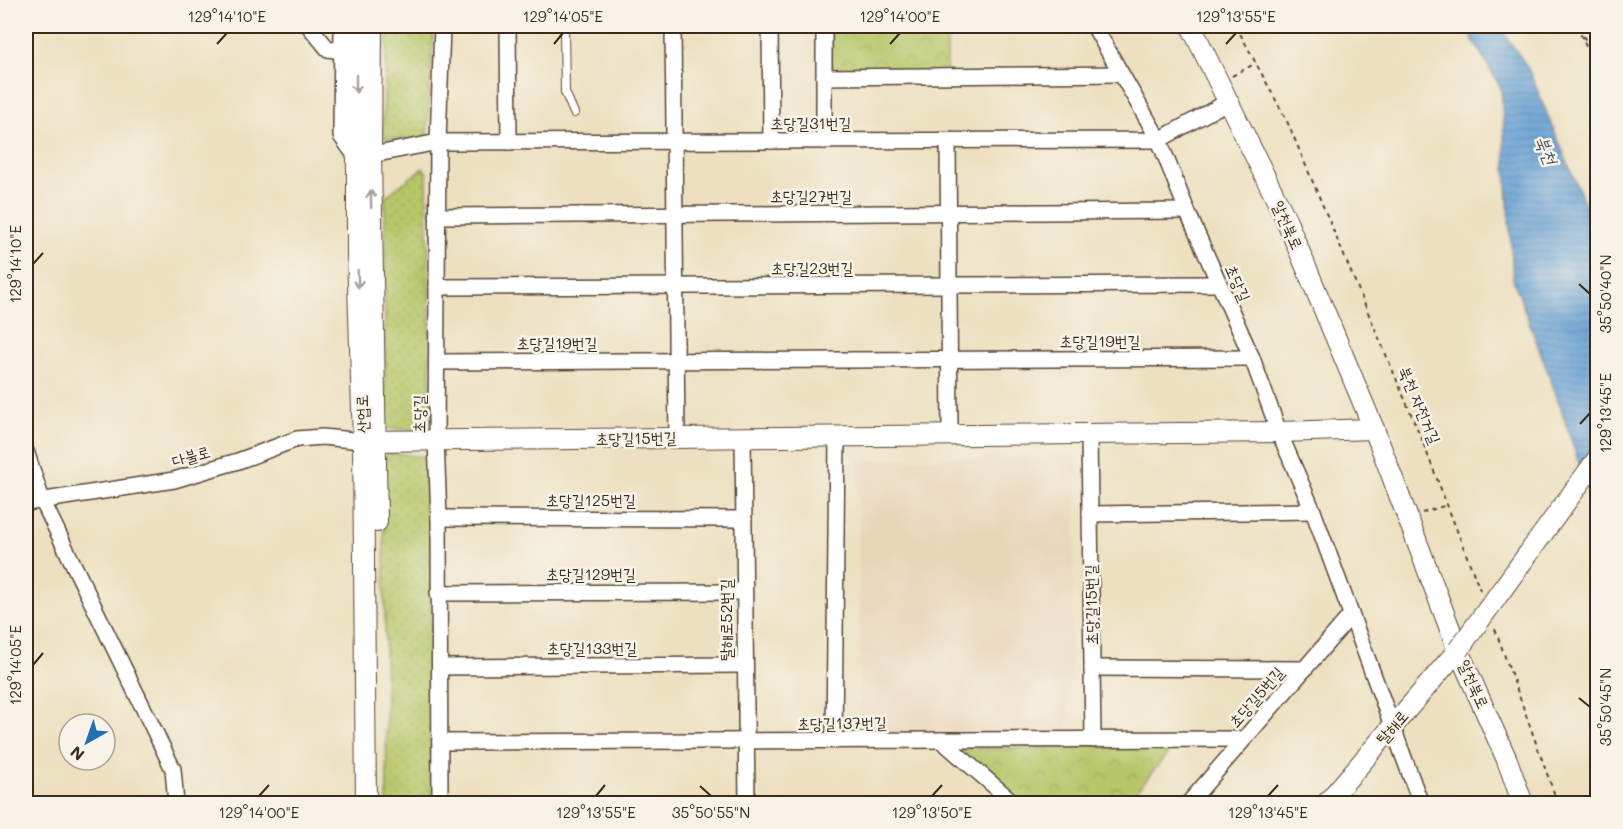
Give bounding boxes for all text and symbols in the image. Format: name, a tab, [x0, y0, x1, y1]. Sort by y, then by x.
text: 129°14'10"E	[188, 6, 267, 26]
text: 129°14'05"E	[523, 6, 604, 26]
text: 129°14'00"E	[860, 6, 941, 26]
text: 129°13'55"E	[1196, 6, 1276, 26]
one-way arrow	[350, 73, 362, 93]
street label: 초당길31번길	[771, 112, 852, 133]
water label: 북천	[1530, 132, 1564, 169]
street label: 초당길27번길	[770, 185, 852, 206]
one-way arrow	[366, 190, 377, 210]
street label: 알천북로	[1268, 197, 1309, 253]
text: 129°14'10"E	[5, 224, 25, 303]
text: 35°50'40"N	[1595, 254, 1615, 334]
street label: 초당길23번길	[771, 257, 853, 278]
street label: 초당길	[1221, 261, 1256, 305]
one-way arrow	[352, 268, 364, 288]
street label: 초당길19번길	[1060, 330, 1141, 351]
street label: 초당길19번길	[517, 332, 598, 353]
street label: 북천 자전거길	[1395, 363, 1446, 447]
text: 129°13'45"E	[1595, 373, 1615, 453]
street label: 산업로	[350, 394, 373, 434]
street label: 초당길	[408, 394, 429, 433]
street label: 초당길15번길	[595, 426, 677, 449]
street label: 다불로	[169, 440, 212, 471]
street label: 초당길125번길	[546, 489, 636, 510]
street label: 초당길129번길	[546, 563, 636, 584]
street label: 초당길15번길	[1079, 564, 1102, 646]
street label: 탈해로52번길	[715, 579, 736, 661]
text: 129°14'05"E	[5, 624, 25, 705]
street label: 초당길133번길	[547, 637, 637, 658]
street label: 알천북로	[1454, 656, 1495, 712]
street label: 초당길5번길	[1224, 662, 1288, 731]
text: 35°50'45"N	[1595, 668, 1615, 746]
street label: 탈해로	[1371, 705, 1412, 748]
street label: 초당길137번길	[797, 711, 887, 734]
north arrow	[57, 712, 117, 772]
text: N	[66, 742, 88, 766]
text: 129°14'00"E	[219, 802, 300, 822]
text: 129°13'55"E	[556, 802, 636, 822]
text: 35°50'55"N	[672, 802, 750, 822]
text: 129°13'50"E	[892, 802, 973, 822]
text: 129°13'45"E	[1228, 802, 1308, 822]

